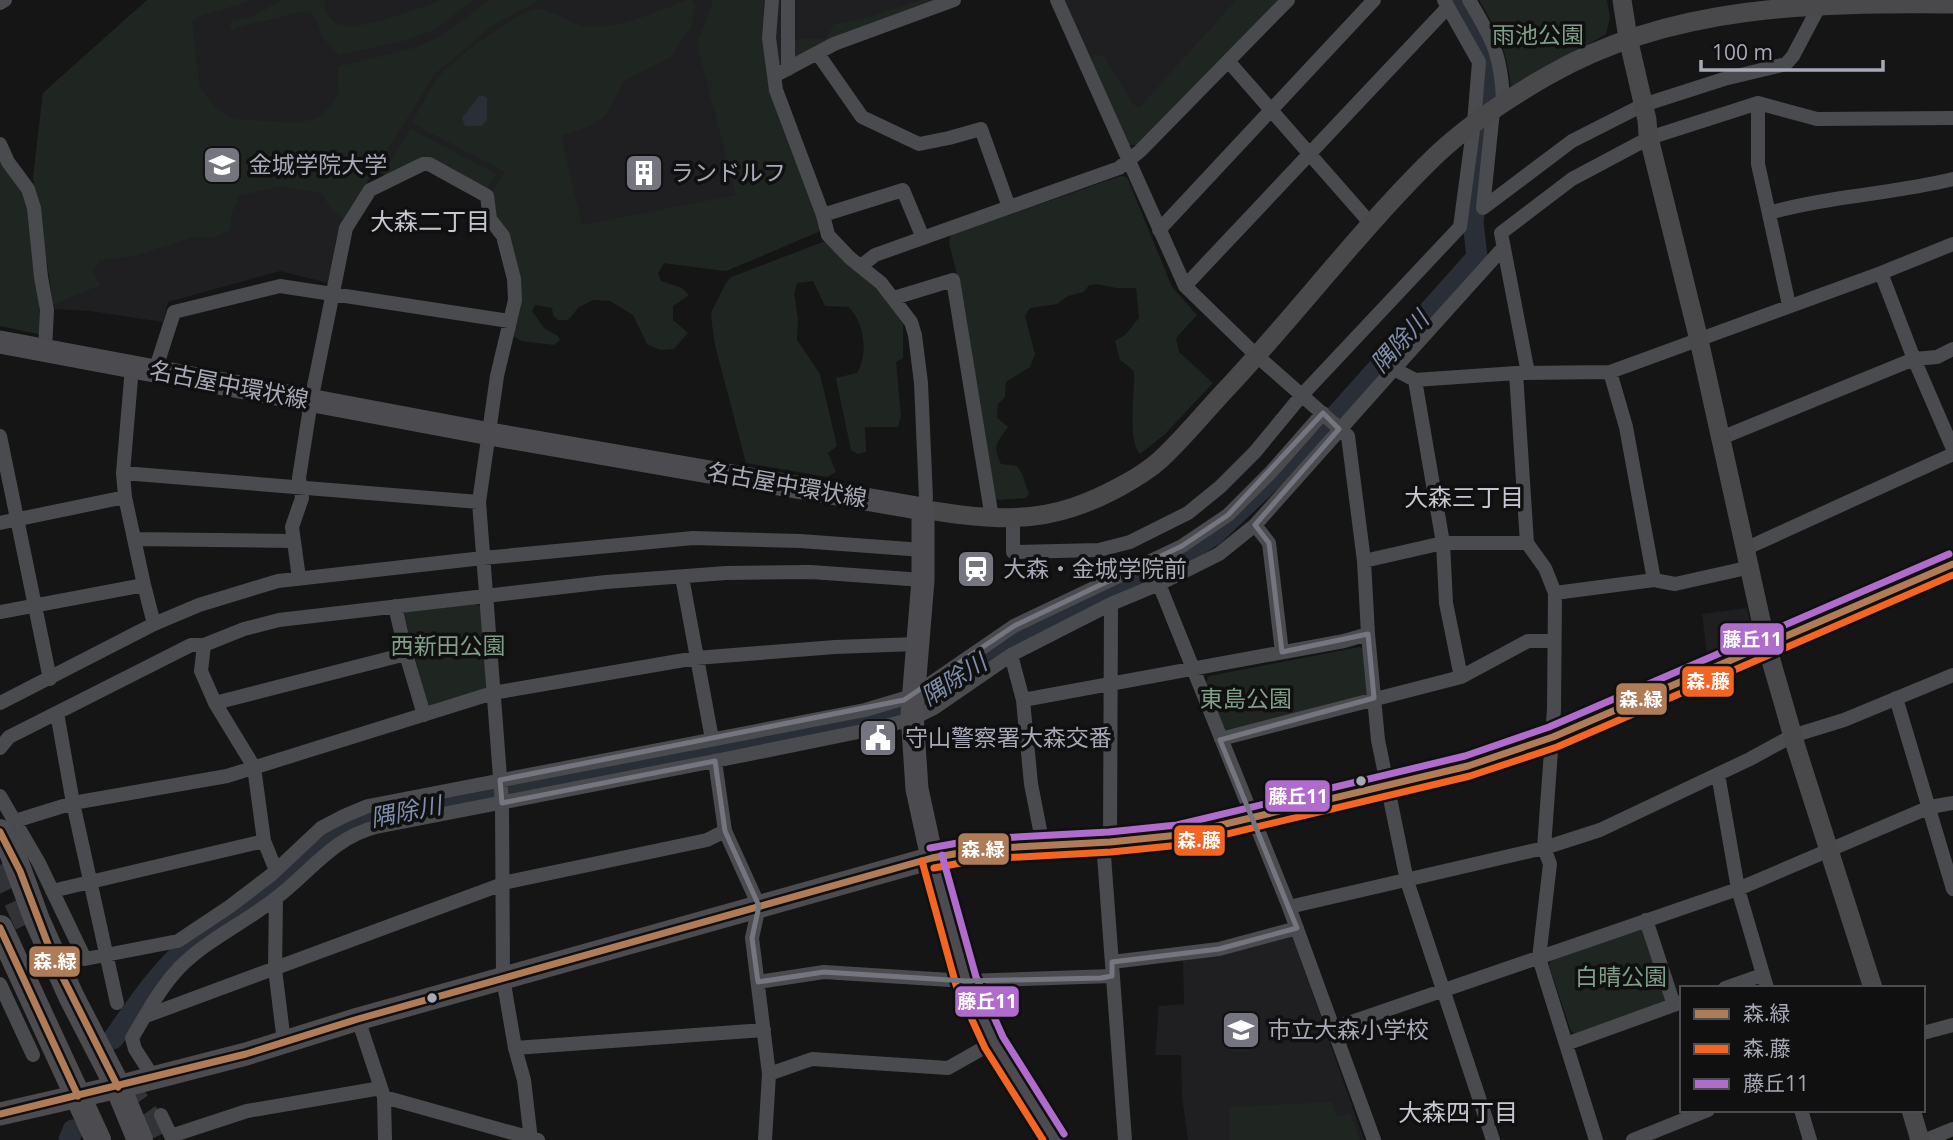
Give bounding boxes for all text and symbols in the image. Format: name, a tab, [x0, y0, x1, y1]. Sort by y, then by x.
park label: 雨池公園	[1492, 18, 1584, 50]
scale bar	[1701, 28, 1883, 72]
text: 100 m	[1712, 38, 1773, 66]
school or university icon: 金城学院大学	[201, 144, 243, 186]
place label: 金城学院大学	[249, 148, 387, 180]
building icon: ランドルフ	[623, 152, 665, 194]
place label: ランドルフ	[671, 156, 786, 188]
district label: 大森二丁目	[370, 204, 490, 237]
water label: 隅除川	[1363, 301, 1437, 379]
street label: 名古屋中環状線	[147, 353, 311, 415]
street label: 名古屋中環状線	[705, 454, 869, 514]
district label: 大森三丁目	[1404, 480, 1524, 513]
station icon: 大森・金城学院前	[955, 548, 997, 590]
place label: 大森・金城学院前	[1003, 552, 1187, 584]
line badge: 藤丘11	[1719, 622, 1785, 656]
text: 藤丘11	[1722, 626, 1782, 652]
park label: 西新田公園	[391, 629, 506, 661]
water label: 隅除川	[914, 644, 995, 712]
line badge: 森.藤	[1681, 665, 1735, 698]
text: 森.藤	[1686, 668, 1730, 694]
park label: 東島公園	[1200, 682, 1292, 714]
line badge: 森.緑	[1615, 682, 1668, 716]
text: 森.緑	[1619, 686, 1663, 712]
public building icon: 守山警察署大森交番	[857, 717, 899, 759]
place label: 守山警察署大森交番	[905, 721, 1112, 753]
unlabelled marker	[1354, 774, 1368, 788]
line badge: 藤丘11	[1264, 779, 1331, 813]
text: 藤丘11	[1268, 783, 1328, 809]
water label: 隅除川	[367, 787, 447, 834]
line badge: 森.藤	[1173, 824, 1226, 857]
text: 森.藤	[1177, 827, 1221, 853]
line badge: 森.緑	[957, 832, 1010, 866]
text: 森.緑	[961, 836, 1005, 862]
line badge: 森.緑	[28, 945, 81, 978]
text: 森.緑	[33, 948, 77, 974]
park label: 白晴公園	[1575, 960, 1667, 992]
line badge: 藤丘11	[954, 985, 1020, 1018]
legend	[1680, 986, 1925, 1112]
text: 藤丘11	[957, 988, 1017, 1014]
unlabelled marker	[425, 991, 439, 1005]
text: 森.緑	[1743, 999, 1791, 1027]
school or university icon: 市立大森小学校	[1220, 1009, 1262, 1051]
place label: 市立大森小学校	[1268, 1013, 1429, 1045]
text: 森.藤	[1743, 1034, 1791, 1062]
text: 藤丘11	[1743, 1069, 1809, 1097]
district label: 大森四丁目	[1398, 1095, 1518, 1128]

